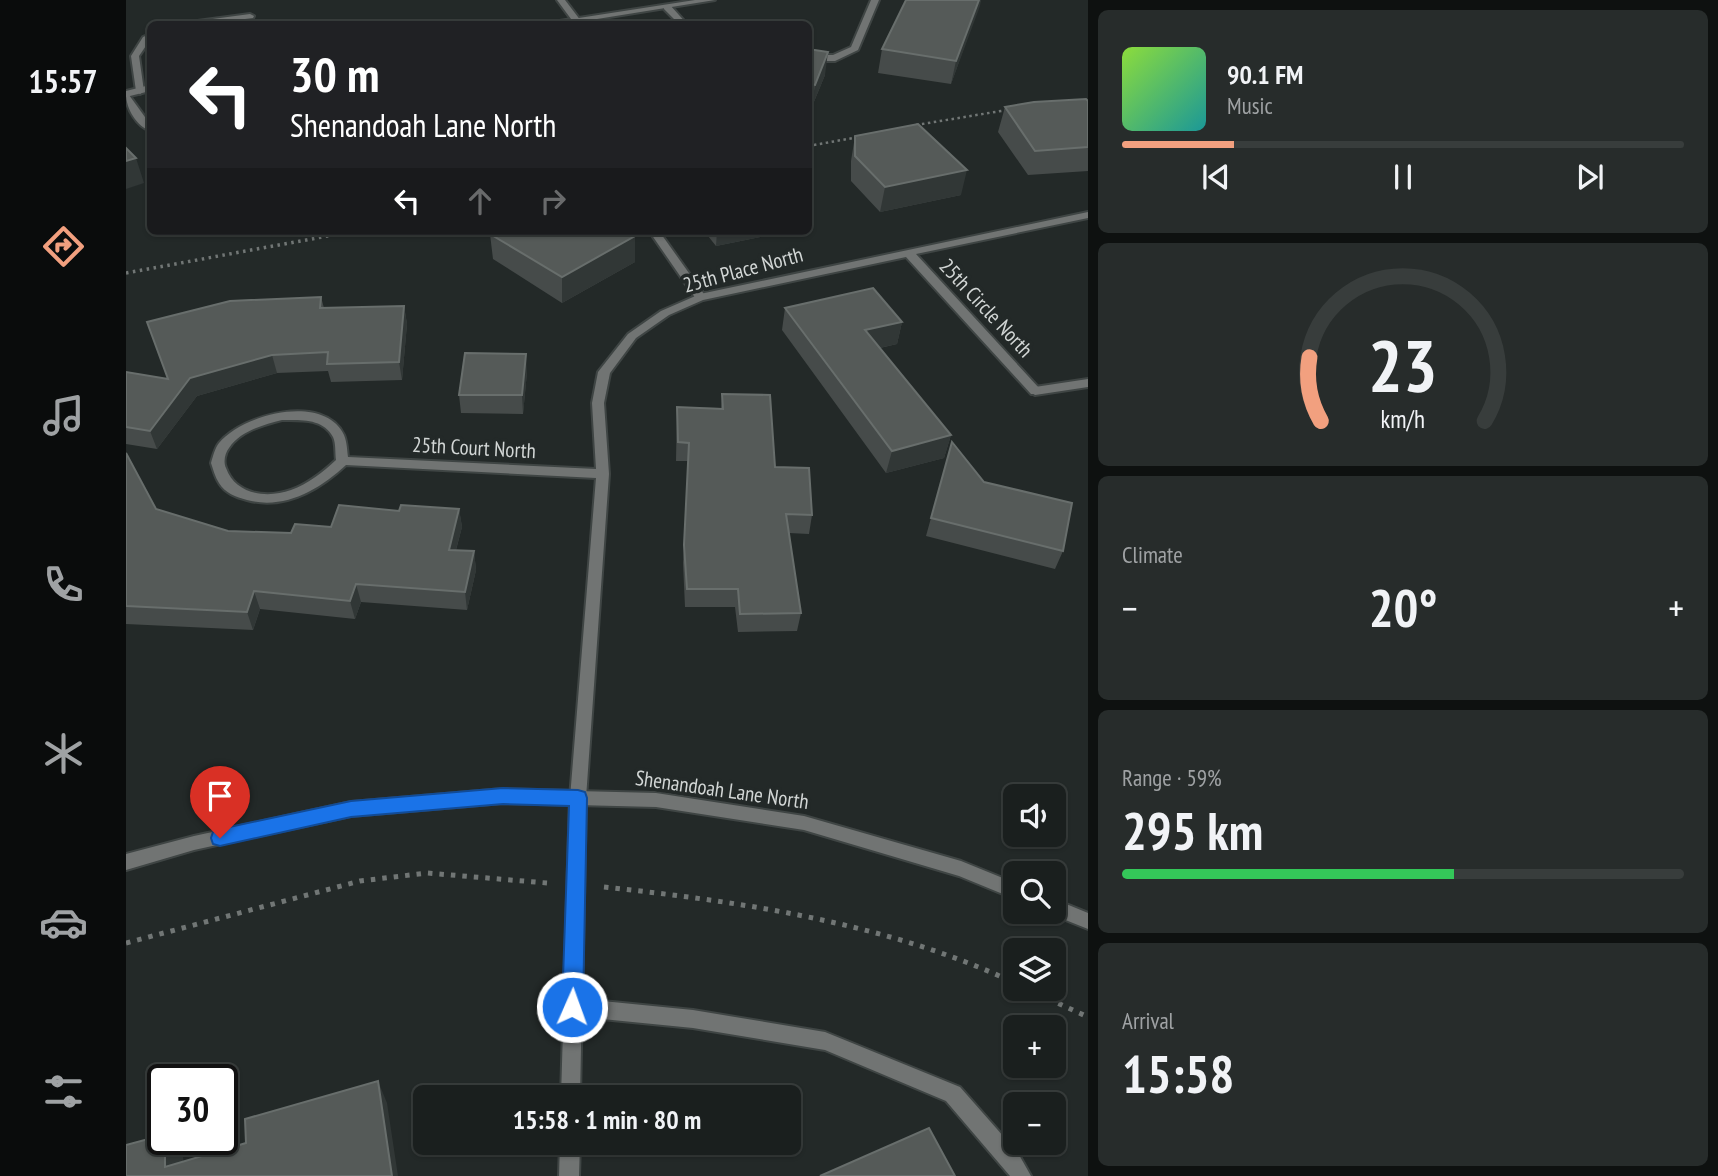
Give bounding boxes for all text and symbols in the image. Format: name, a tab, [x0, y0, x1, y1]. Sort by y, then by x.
text: 30 m	[290, 42, 379, 106]
icon: left	[175, 49, 266, 140]
text: 90.1 FM	[1227, 58, 1303, 91]
text: 15:57	[28, 60, 98, 102]
text: Music	[1227, 91, 1273, 120]
text: Shenandoah Lane North	[290, 104, 556, 146]
icon: previous	[1197, 158, 1235, 196]
icon: pause	[1384, 158, 1422, 196]
icon: next	[1571, 158, 1609, 196]
icon: left	[388, 182, 426, 220]
icon: ahead	[461, 182, 499, 220]
icon: right	[534, 182, 572, 220]
icon: directions	[39, 222, 88, 271]
street label: 25th Place North	[680, 241, 806, 298]
street label: 25th Circle North	[934, 253, 1039, 363]
text: 23	[1368, 317, 1438, 411]
icon: music	[39, 391, 88, 440]
text: km/h	[1381, 403, 1425, 435]
street label: 25th Court North	[412, 431, 537, 464]
text: Climate	[1122, 540, 1183, 569]
icon: phone	[39, 560, 88, 609]
text: 20°	[1369, 574, 1437, 641]
text: −	[1122, 583, 1138, 632]
text: +	[1668, 583, 1684, 632]
icon: climate	[39, 729, 88, 778]
text: Range · 59%	[1122, 763, 1222, 792]
street label: Shenandoah Lane North	[634, 764, 811, 815]
pin	[190, 766, 250, 838]
icon: arrive	[201, 777, 239, 815]
map controls	[1003, 784, 1066, 1155]
button: sound	[1003, 784, 1066, 847]
text: 295 km	[1122, 797, 1263, 864]
button: search	[1003, 861, 1066, 924]
icon: car	[39, 898, 88, 947]
button: layers	[1003, 938, 1066, 1001]
position arrow	[535, 970, 609, 1044]
text: Arrival	[1122, 1006, 1174, 1035]
button: +	[1003, 1015, 1066, 1078]
text: 15:58	[1122, 1040, 1234, 1107]
speed limit sign: 30	[147, 1064, 238, 1155]
icon: filters	[39, 1067, 88, 1116]
button: −	[1003, 1092, 1066, 1155]
text: 15:58 · 1 min · 80 m	[513, 1103, 701, 1136]

